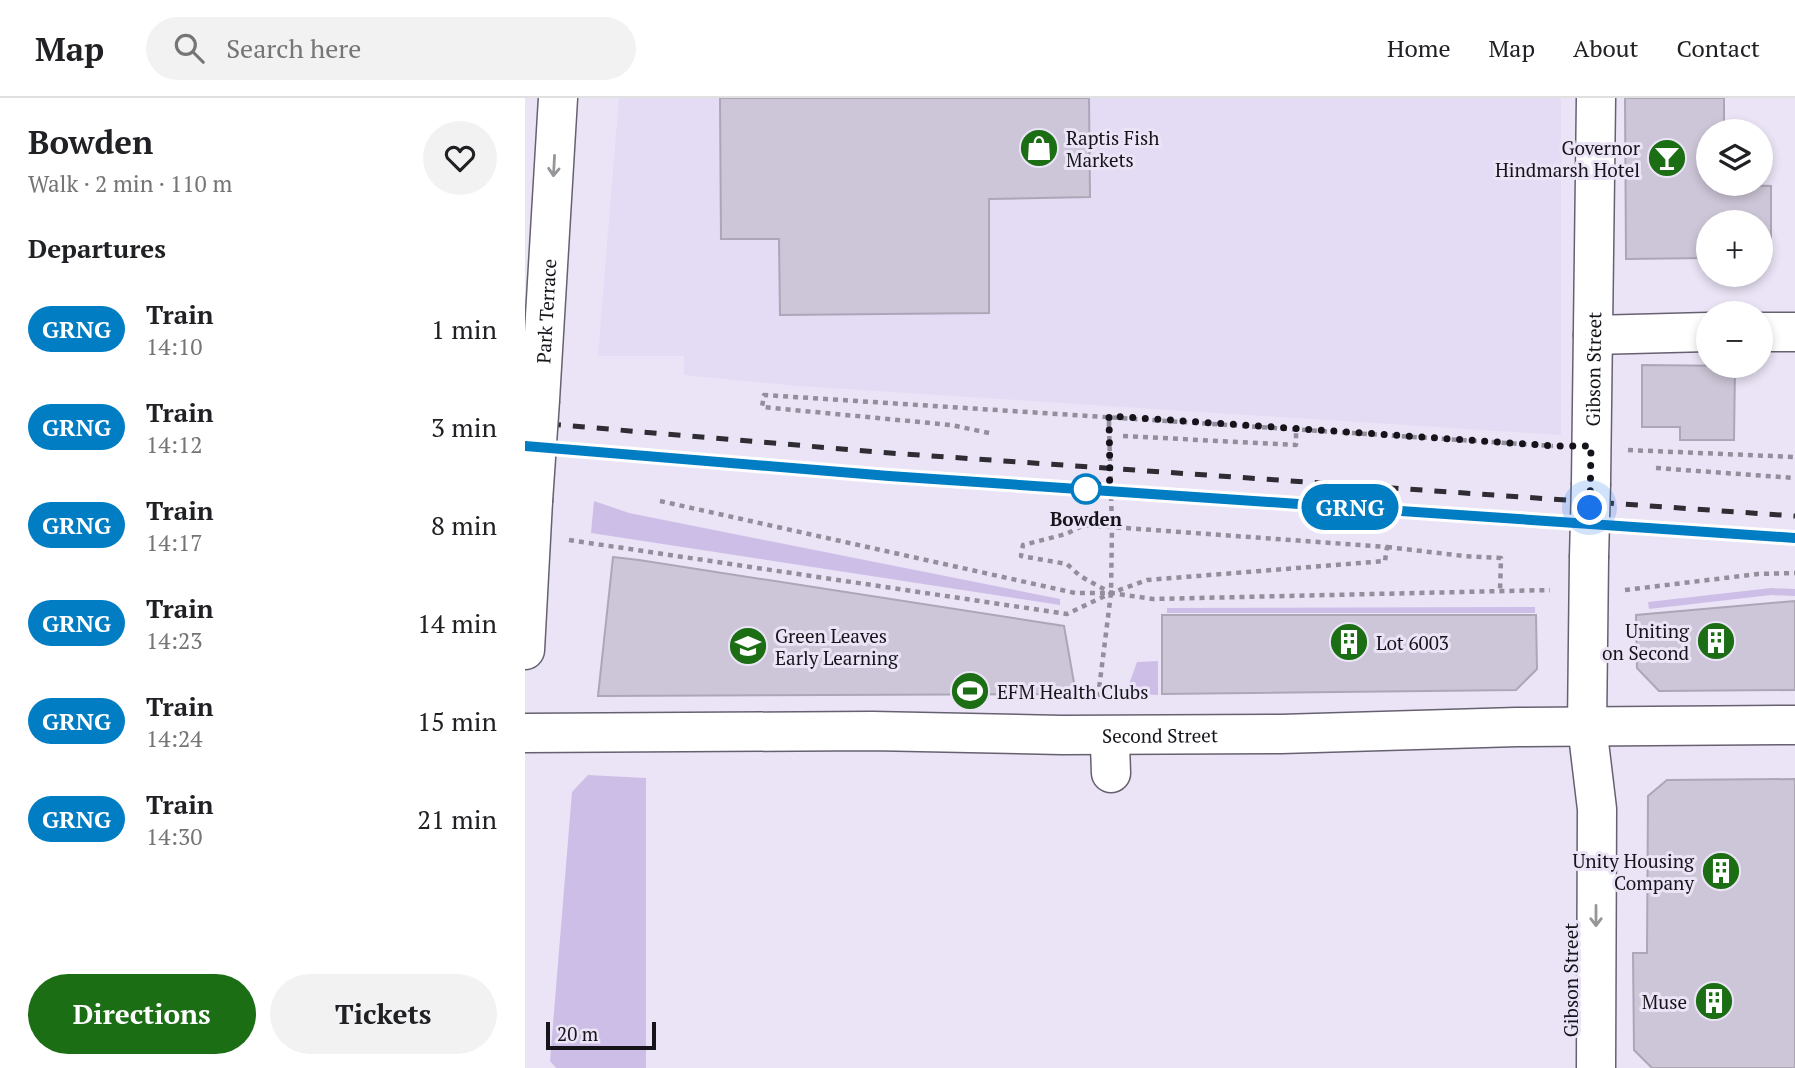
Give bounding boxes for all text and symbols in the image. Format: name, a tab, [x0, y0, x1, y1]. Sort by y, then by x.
search box	[146, 17, 636, 80]
text: Map	[35, 27, 104, 70]
icon: search	[170, 29, 208, 67]
text: Search here	[226, 31, 361, 65]
text: Home	[1387, 32, 1451, 64]
text: Map	[1489, 32, 1535, 64]
text: About	[1573, 32, 1639, 64]
text: Contact	[1677, 32, 1760, 64]
map controls	[1696, 119, 1773, 378]
button: layers	[1696, 119, 1773, 196]
text: Bowden	[28, 120, 153, 163]
button: heart	[423, 121, 497, 195]
place label: Raptis Fish Markets	[1066, 125, 1159, 172]
shop icon: Raptis Fish Markets	[1018, 127, 1060, 169]
place label: Governor Hindmarsh Hotel	[1495, 135, 1641, 182]
bar icon: Governor Hindmarsh Hotel	[1646, 137, 1688, 179]
one-way arrow	[547, 154, 560, 177]
text: Walk · 2 min · 110 m	[28, 168, 232, 199]
button: +	[1696, 210, 1773, 287]
text: Departures	[28, 231, 166, 265]
street label: Park Terrace	[530, 258, 561, 364]
text: Train	[146, 297, 214, 331]
button: −	[1696, 301, 1773, 378]
text: 1 min	[431, 312, 497, 346]
street label: Gibson Street	[1579, 312, 1606, 426]
text: GRNG	[42, 313, 111, 345]
text: 14:10	[146, 331, 203, 362]
text: Train	[146, 395, 214, 429]
text: 3 min	[431, 410, 497, 444]
text: GRNG	[42, 411, 111, 443]
text: 14:12	[146, 429, 203, 460]
marker: Bowden	[1071, 474, 1101, 504]
line badge: GRNG	[1301, 484, 1399, 530]
your location	[1572, 490, 1607, 525]
text: GRNG	[1316, 491, 1384, 523]
text: Train	[146, 493, 214, 527]
place label: Bowden	[1050, 506, 1123, 531]
text: 8 min	[431, 508, 497, 542]
text: GRNG	[42, 509, 111, 541]
text: 14:17	[146, 527, 203, 558]
text: Train	[146, 591, 214, 625]
text: 14 min	[417, 606, 497, 640]
text: GRNG	[42, 607, 111, 639]
place label: Uniting on Second	[1602, 618, 1690, 665]
building icon: Uniting on Second	[1695, 620, 1737, 662]
building icon: Lot 6003	[1328, 621, 1370, 663]
place label: Green Leaves Early Learning	[775, 623, 899, 670]
text: 14:23	[146, 625, 203, 656]
school or university icon: Green Leaves Early Learning	[727, 625, 769, 667]
place label: Lot 6003	[1376, 630, 1449, 655]
sports icon: EFM Health Clubs	[949, 670, 991, 712]
place label: EFM Health Clubs	[997, 679, 1148, 704]
text: Train	[146, 689, 214, 723]
text: 15 min	[417, 704, 497, 738]
text: GRNG	[42, 705, 111, 737]
street label: Second Street	[1102, 722, 1218, 747]
text: 14:24	[146, 723, 203, 754]
text: Train	[146, 787, 214, 821]
text: 21 min	[417, 802, 497, 836]
text: GRNG	[42, 803, 111, 835]
text: 14:30	[146, 821, 203, 852]
place label: Unity Housing Company	[1573, 848, 1695, 895]
building icon: Unity Housing Company	[1700, 850, 1742, 892]
one-way arrow	[1590, 904, 1603, 927]
street label: Gibson Street	[1558, 923, 1583, 1037]
button: Directions	[28, 974, 256, 1054]
button: Tickets	[270, 974, 497, 1054]
building icon: Muse	[1693, 980, 1735, 1022]
place label: Muse	[1642, 989, 1687, 1014]
scale bar	[546, 1019, 656, 1051]
text: 20 m	[557, 1021, 598, 1046]

